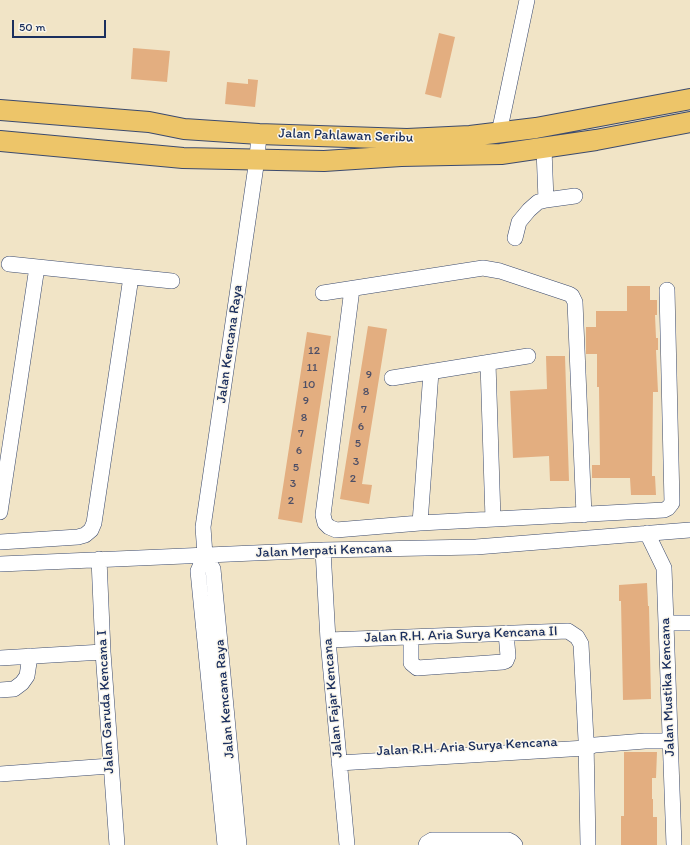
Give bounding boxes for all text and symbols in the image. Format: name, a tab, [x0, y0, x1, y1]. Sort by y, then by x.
scale bar	[14, 12, 108, 38]
text: 50 m	[19, 20, 45, 34]
street label: Jalan Pahlawan Seribu	[278, 125, 414, 147]
street label: Jalan Kencana Raya	[213, 284, 247, 404]
house number: 12	[308, 344, 320, 358]
house number: 11	[306, 361, 318, 375]
house number: 9	[366, 368, 372, 382]
house number: 10	[303, 378, 315, 392]
house number: 8	[363, 385, 369, 399]
house number: 9	[303, 394, 309, 408]
house number: 7	[361, 403, 367, 417]
house number: 8	[301, 411, 307, 425]
house number: 6	[358, 420, 364, 434]
house number: 7	[298, 427, 304, 441]
house number: 5	[355, 437, 361, 451]
house number: 6	[296, 444, 302, 458]
house number: 3	[353, 455, 359, 469]
house number: 5	[293, 461, 299, 475]
house number: 2	[350, 472, 356, 486]
house number: 3	[290, 477, 296, 491]
house number: 2	[288, 494, 294, 508]
street label: Jalan Merpati Kencana	[256, 540, 392, 562]
street label: Jalan Mustika Kencana	[657, 617, 679, 757]
street label: Jalan R.H. Aria Surya Kencana II	[364, 623, 558, 647]
street label: Jalan Garuda Kencana I	[94, 630, 118, 774]
street label: Jalan Fajar Kencana	[319, 638, 347, 758]
street label: Jalan Kencana Raya	[211, 639, 239, 759]
street label: Jalan R.H. Aria Surya Kencana	[376, 734, 558, 760]

